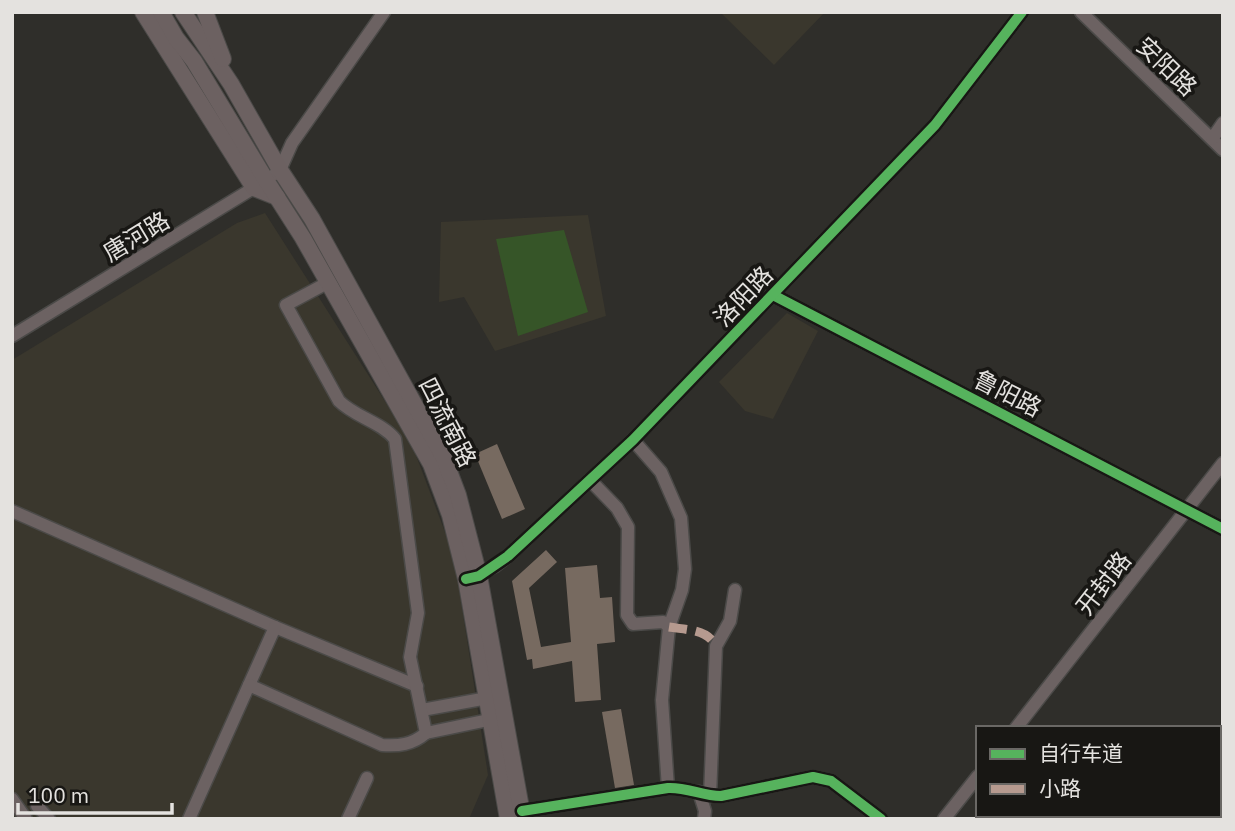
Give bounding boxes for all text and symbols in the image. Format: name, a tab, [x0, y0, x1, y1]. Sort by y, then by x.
street label: 安阳路	[1130, 29, 1204, 103]
street label: 唐河路	[97, 204, 175, 268]
street label: 洛阳路	[706, 259, 780, 333]
street label: 鲁阳路	[969, 362, 1047, 424]
street label: 四流南路	[412, 372, 484, 472]
street label: 开封路	[1068, 545, 1138, 621]
legend	[976, 726, 1221, 817]
text: 自行车道	[1039, 739, 1123, 767]
scale bar	[18, 772, 172, 816]
text: 小路	[1039, 774, 1081, 802]
text: 100 m	[28, 781, 89, 809]

